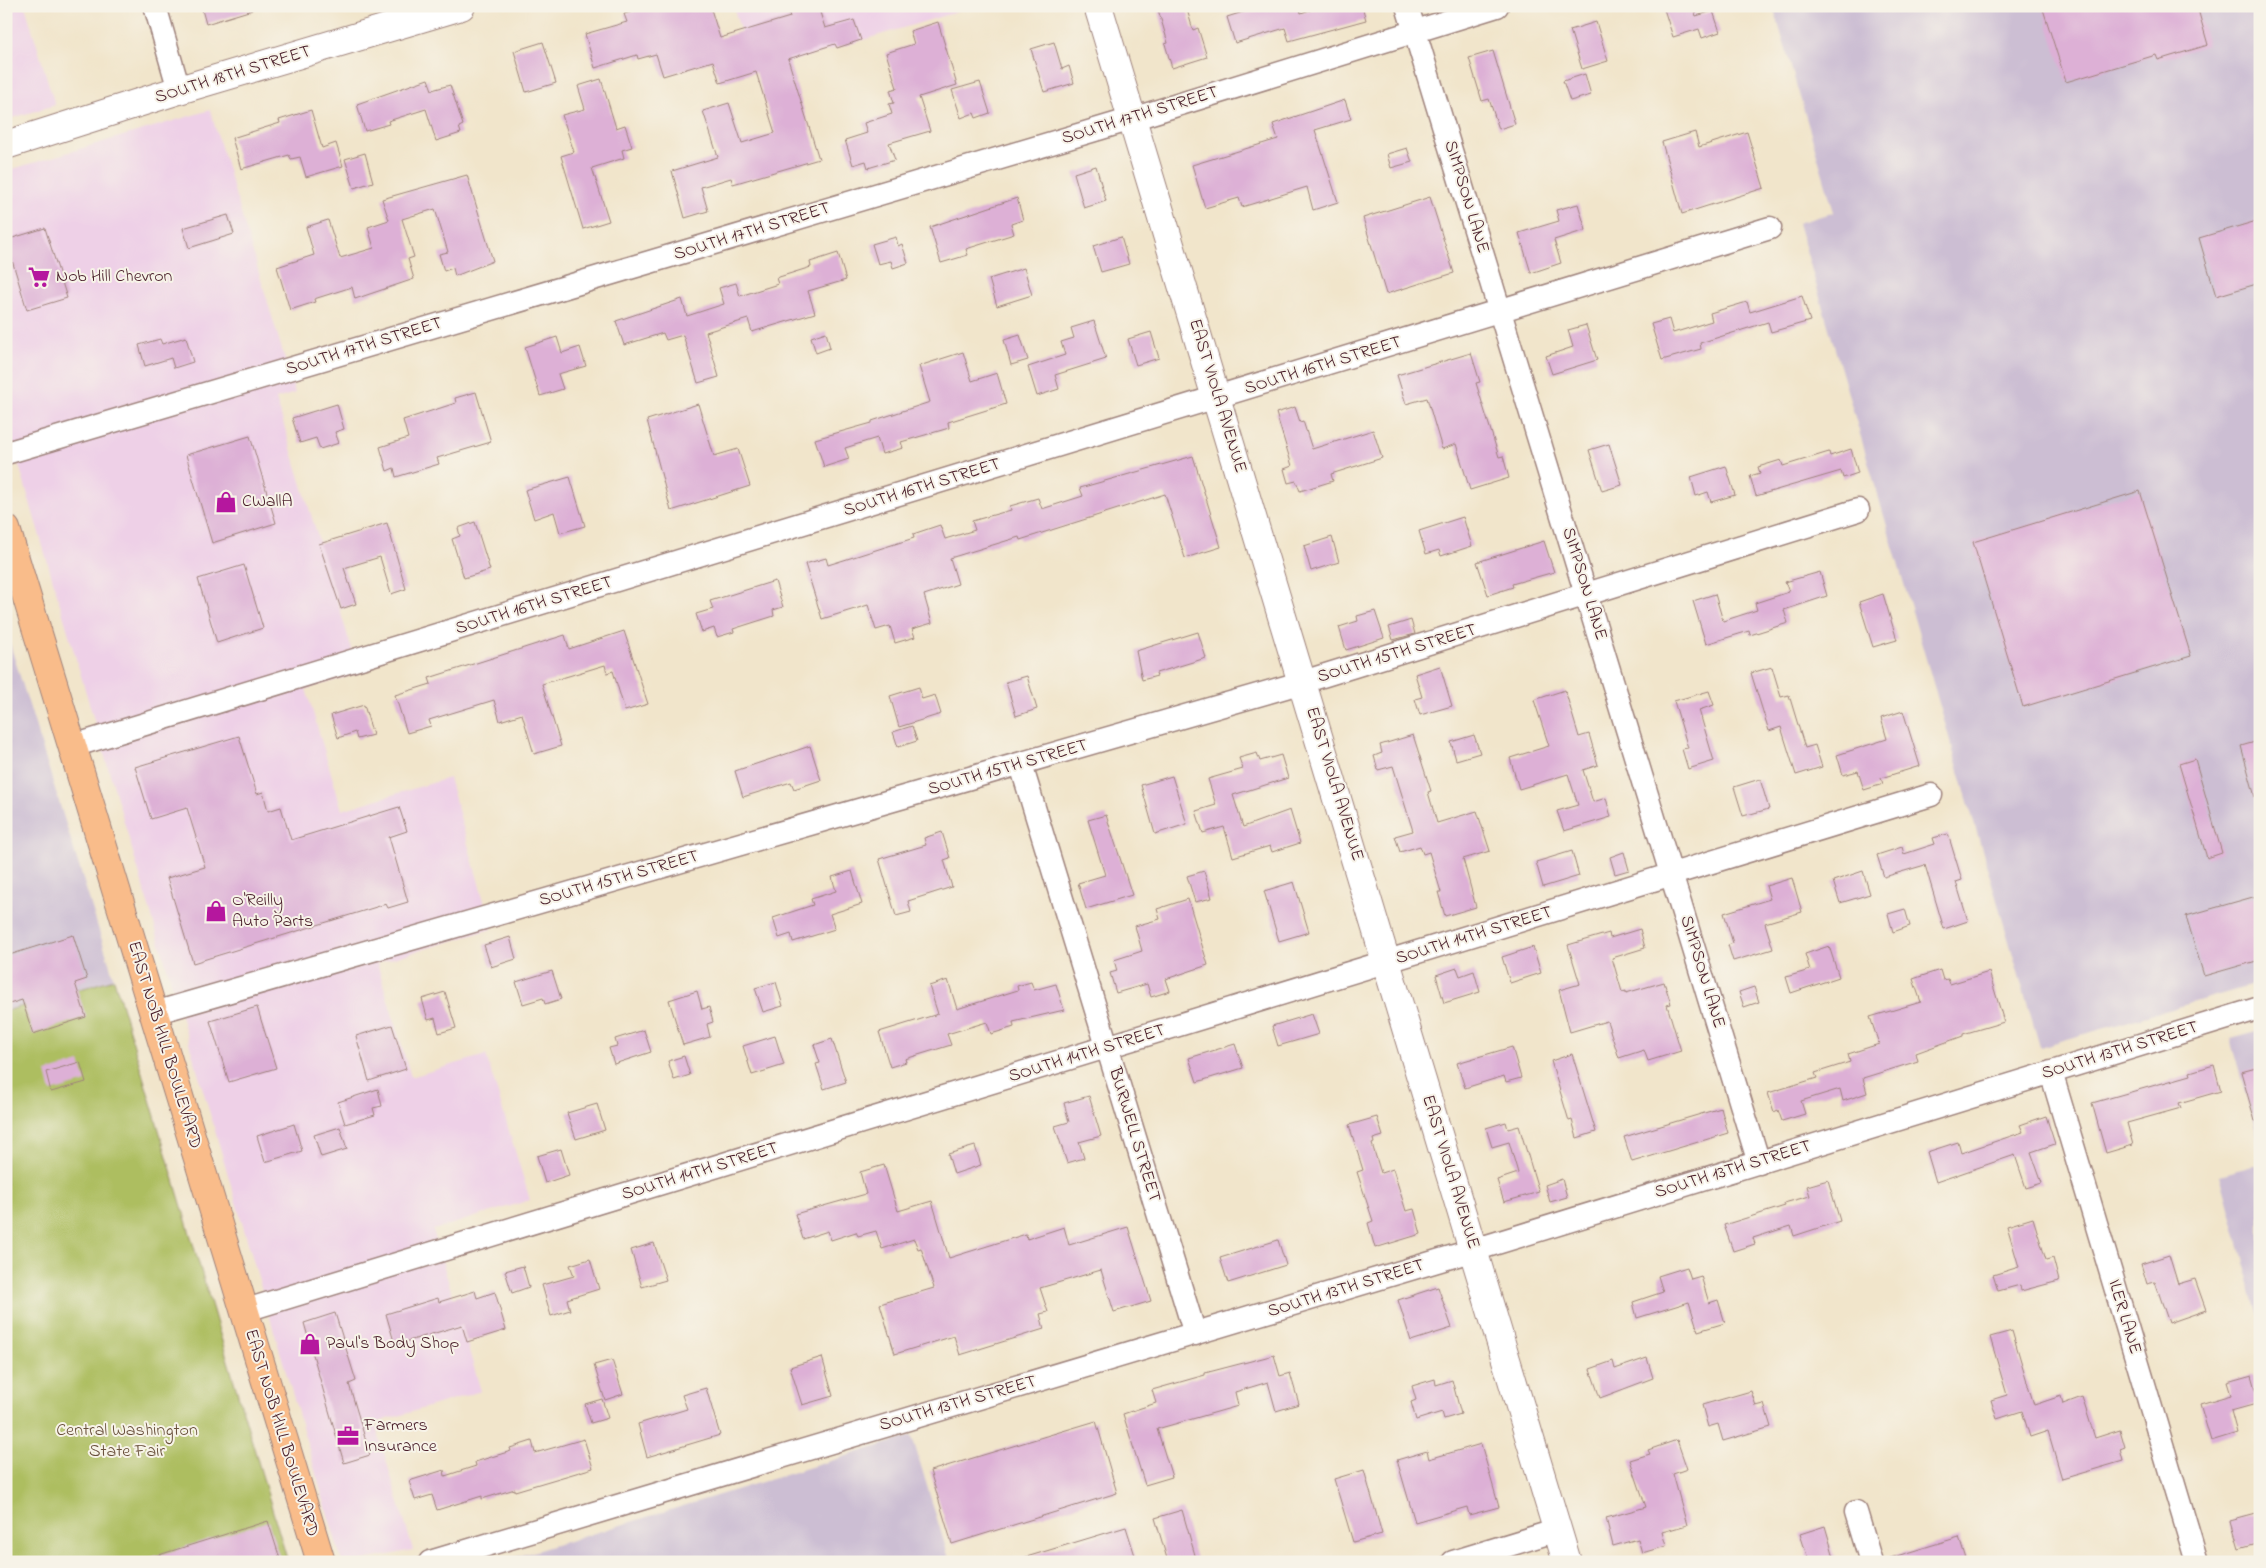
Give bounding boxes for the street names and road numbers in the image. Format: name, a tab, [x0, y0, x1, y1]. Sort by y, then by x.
street label: SOUTH 18TH STREET	[152, 39, 314, 111]
street label: SOUTH 17TH STREET	[1059, 80, 1221, 152]
street label: SIMPSON LANE	[1436, 137, 1496, 257]
street label: SOUTH 17TH STREET	[671, 196, 833, 268]
street label: SOUTH 17TH STREET	[283, 311, 445, 383]
street label: EAST VIOLA AVENUE	[1181, 316, 1253, 476]
street label: SOUTH 16TH STREET	[1241, 330, 1405, 402]
street label: SOUTH 16TH STREET	[840, 452, 1004, 524]
street label: SIMPSON LANE	[1554, 524, 1614, 644]
street label: SOUTH 16TH STREET	[452, 570, 616, 642]
street label: SOUTH 15TH STREET	[1314, 617, 1480, 691]
street label: EAST VIOLA AVENUE	[1298, 704, 1370, 864]
street label: SOUTH 15TH STREET	[925, 733, 1091, 803]
street label: SOUTH 15TH STREET	[536, 844, 702, 914]
street label: SOUTH 14TH STREET	[1393, 900, 1555, 972]
street label: SIMPSON LANE	[1672, 912, 1732, 1032]
street label: EAST NOB HILL BOULEVARD	[120, 938, 208, 1152]
street label: SOUTH 13TH STREET	[2039, 1015, 2201, 1087]
street label: SOUTH 14TH STREET	[1006, 1018, 1168, 1090]
street label: BURWELL STREET	[1101, 1063, 1167, 1206]
street label: EAST VIOLA AVENUE	[1414, 1092, 1486, 1252]
street label: SOUTH 13TH STREET	[1652, 1134, 1814, 1206]
street label: SOUTH 14TH STREET	[619, 1136, 781, 1208]
street label: SOUTH 13TH STREET	[1265, 1253, 1427, 1325]
street label: ILER LANE	[2100, 1276, 2148, 1358]
street label: EAST NOB HILL BOULEVARD	[237, 1326, 325, 1540]
street label: SOUTH 13TH STREET	[876, 1369, 1040, 1439]

